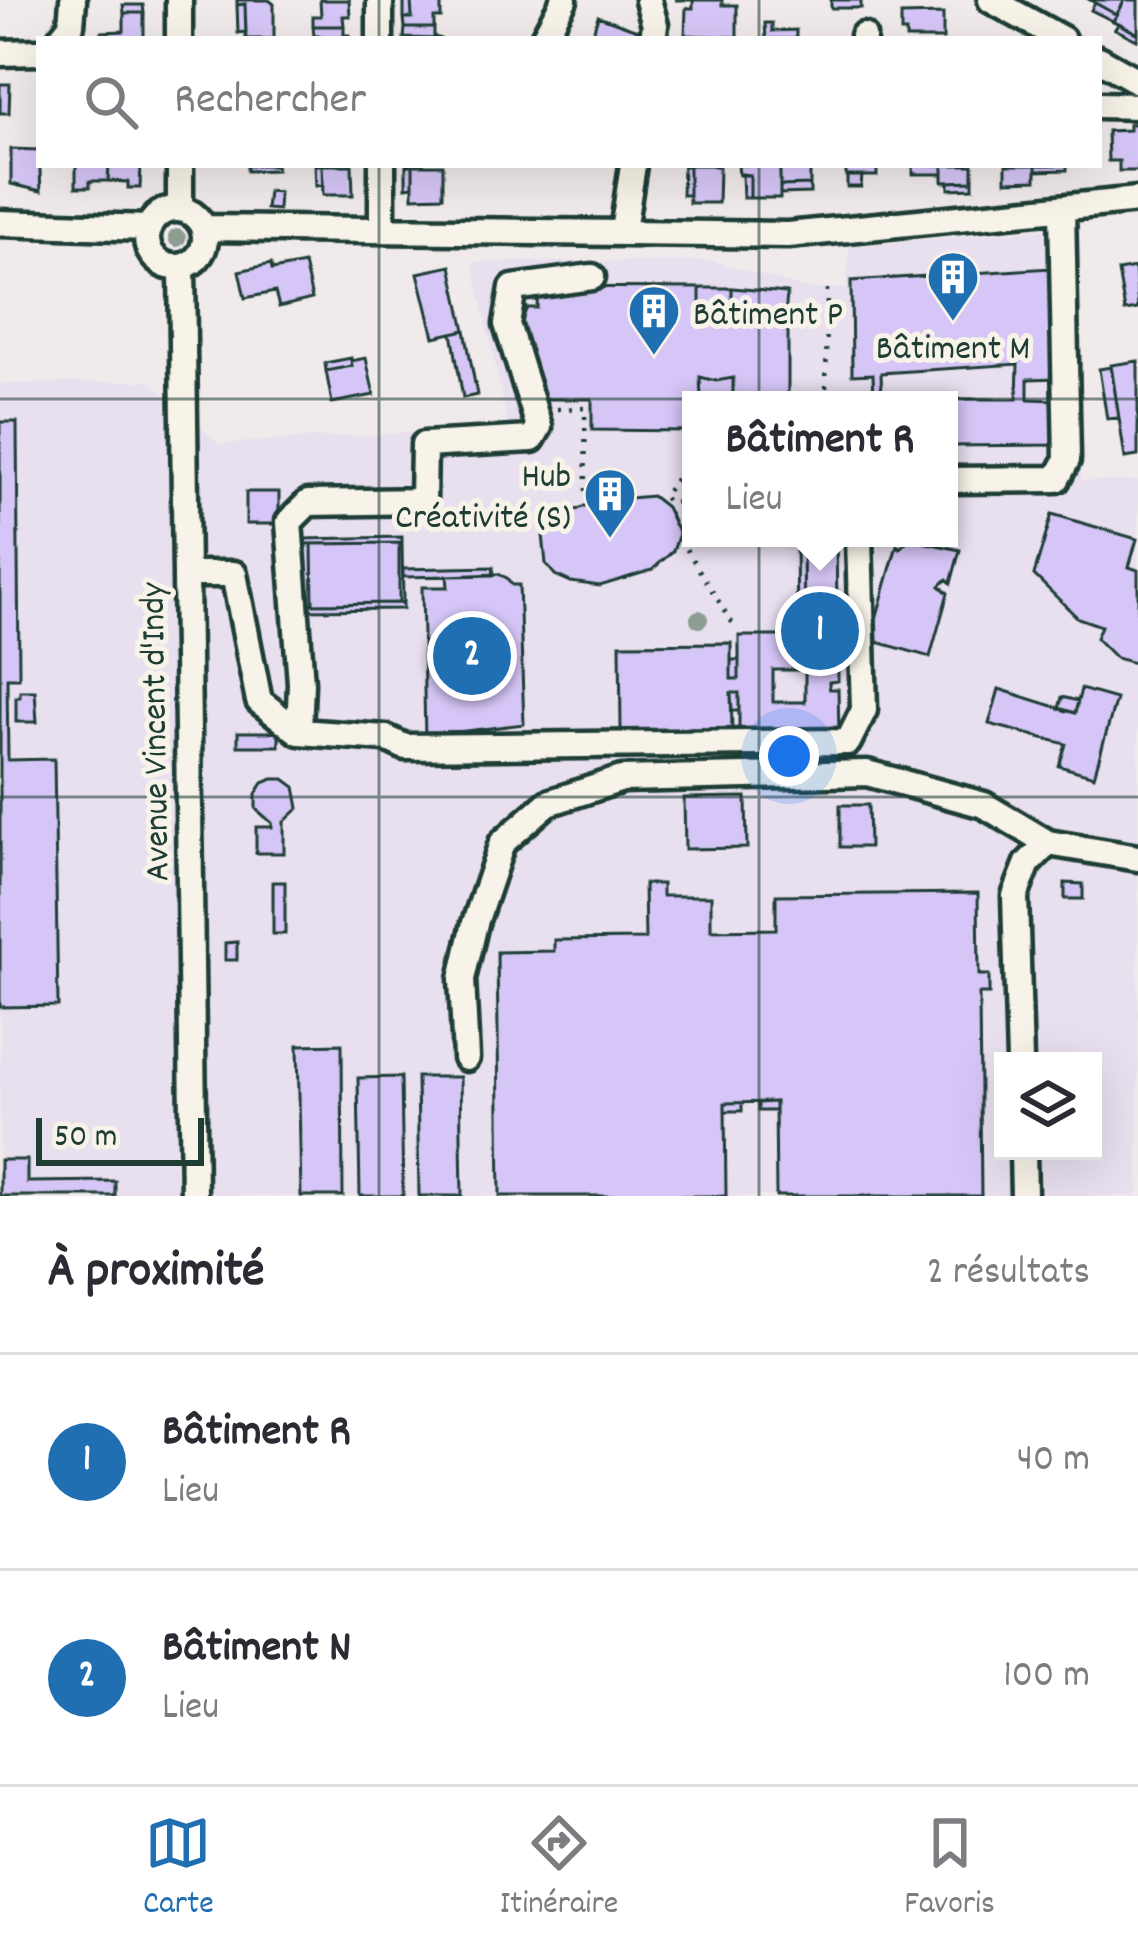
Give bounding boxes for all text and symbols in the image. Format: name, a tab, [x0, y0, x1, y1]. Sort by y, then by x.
search box	[36, 36, 1102, 168]
icon: search	[78, 69, 144, 135]
text: Rechercher	[174, 70, 366, 134]
building icon: Bâtiment M	[925, 249, 981, 323]
building icon: Bâtiment P	[626, 283, 682, 357]
place label: Bâtiment P	[693, 291, 843, 343]
place label: Bâtiment M	[876, 325, 1030, 377]
popup	[682, 391, 958, 547]
text: Bâtiment R	[726, 410, 914, 474]
place label: Hub Créativité (S)	[395, 453, 571, 546]
building icon: Hub Créativité (S)	[582, 466, 638, 540]
text: Lieu	[726, 474, 783, 529]
street label: Avenue Vincent d'Indy	[129, 581, 187, 882]
pin: 1	[781, 586, 859, 676]
pin: 2	[433, 611, 511, 701]
your location	[759, 726, 819, 786]
map controls	[994, 1052, 1102, 1160]
button: layers	[994, 1052, 1102, 1160]
scale bar	[36, 1112, 204, 1165]
text: 50 m	[54, 1115, 118, 1162]
text: À proximité	[48, 1238, 265, 1310]
text: 2 résultats	[927, 1247, 1090, 1302]
text: Bâtiment R	[162, 1402, 351, 1466]
text: 1	[83, 1434, 91, 1489]
text: 40 m	[1017, 1434, 1090, 1489]
text: Lieu	[162, 1466, 219, 1521]
text: Bâtiment N	[162, 1618, 351, 1682]
text: 2	[78, 1650, 96, 1705]
text: 100 m	[1003, 1650, 1090, 1705]
text: Lieu	[162, 1682, 219, 1737]
tab: Carte	[143, 1810, 214, 1929]
tab: Itinéraire	[500, 1810, 618, 1929]
tab: Favoris	[904, 1810, 995, 1929]

